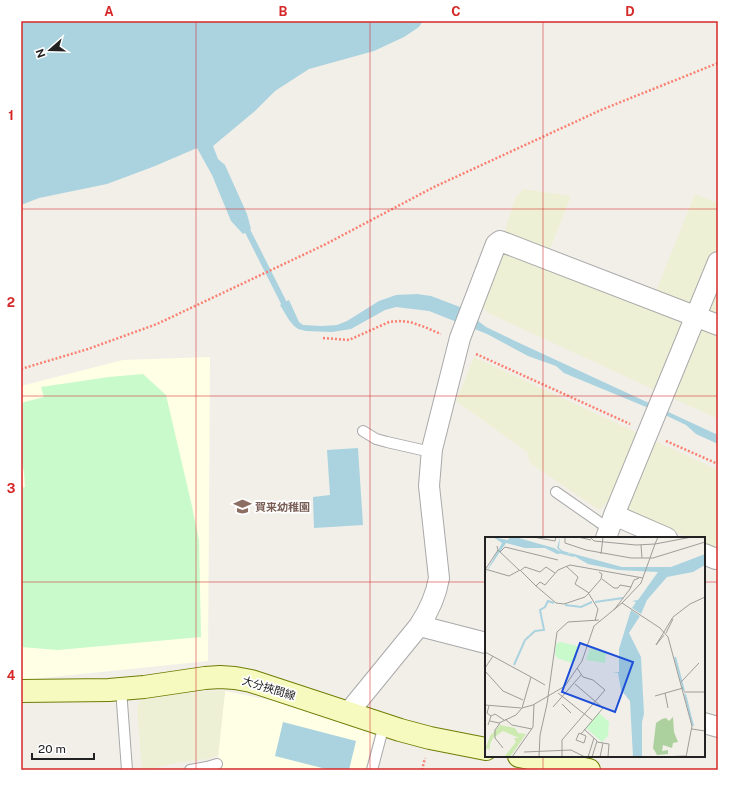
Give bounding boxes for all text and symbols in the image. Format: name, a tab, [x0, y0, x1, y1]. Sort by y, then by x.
text: A	[104, 4, 114, 19]
text: B	[279, 4, 288, 19]
text: C	[451, 4, 461, 19]
text: D	[625, 4, 635, 19]
north arrow	[30, 30, 70, 70]
text: N	[33, 47, 48, 60]
text: 1	[8, 108, 14, 123]
text: 2	[7, 295, 15, 310]
text: 3	[7, 481, 16, 496]
school or university icon: 賀来幼稚園	[232, 497, 252, 517]
place label: 賀来幼稚園	[255, 501, 310, 513]
inset map	[485, 537, 705, 757]
text: 4	[7, 668, 16, 683]
street label: 大分挾間線	[241, 674, 297, 702]
scale bar	[32, 735, 94, 761]
text: 20 m	[38, 742, 66, 756]

